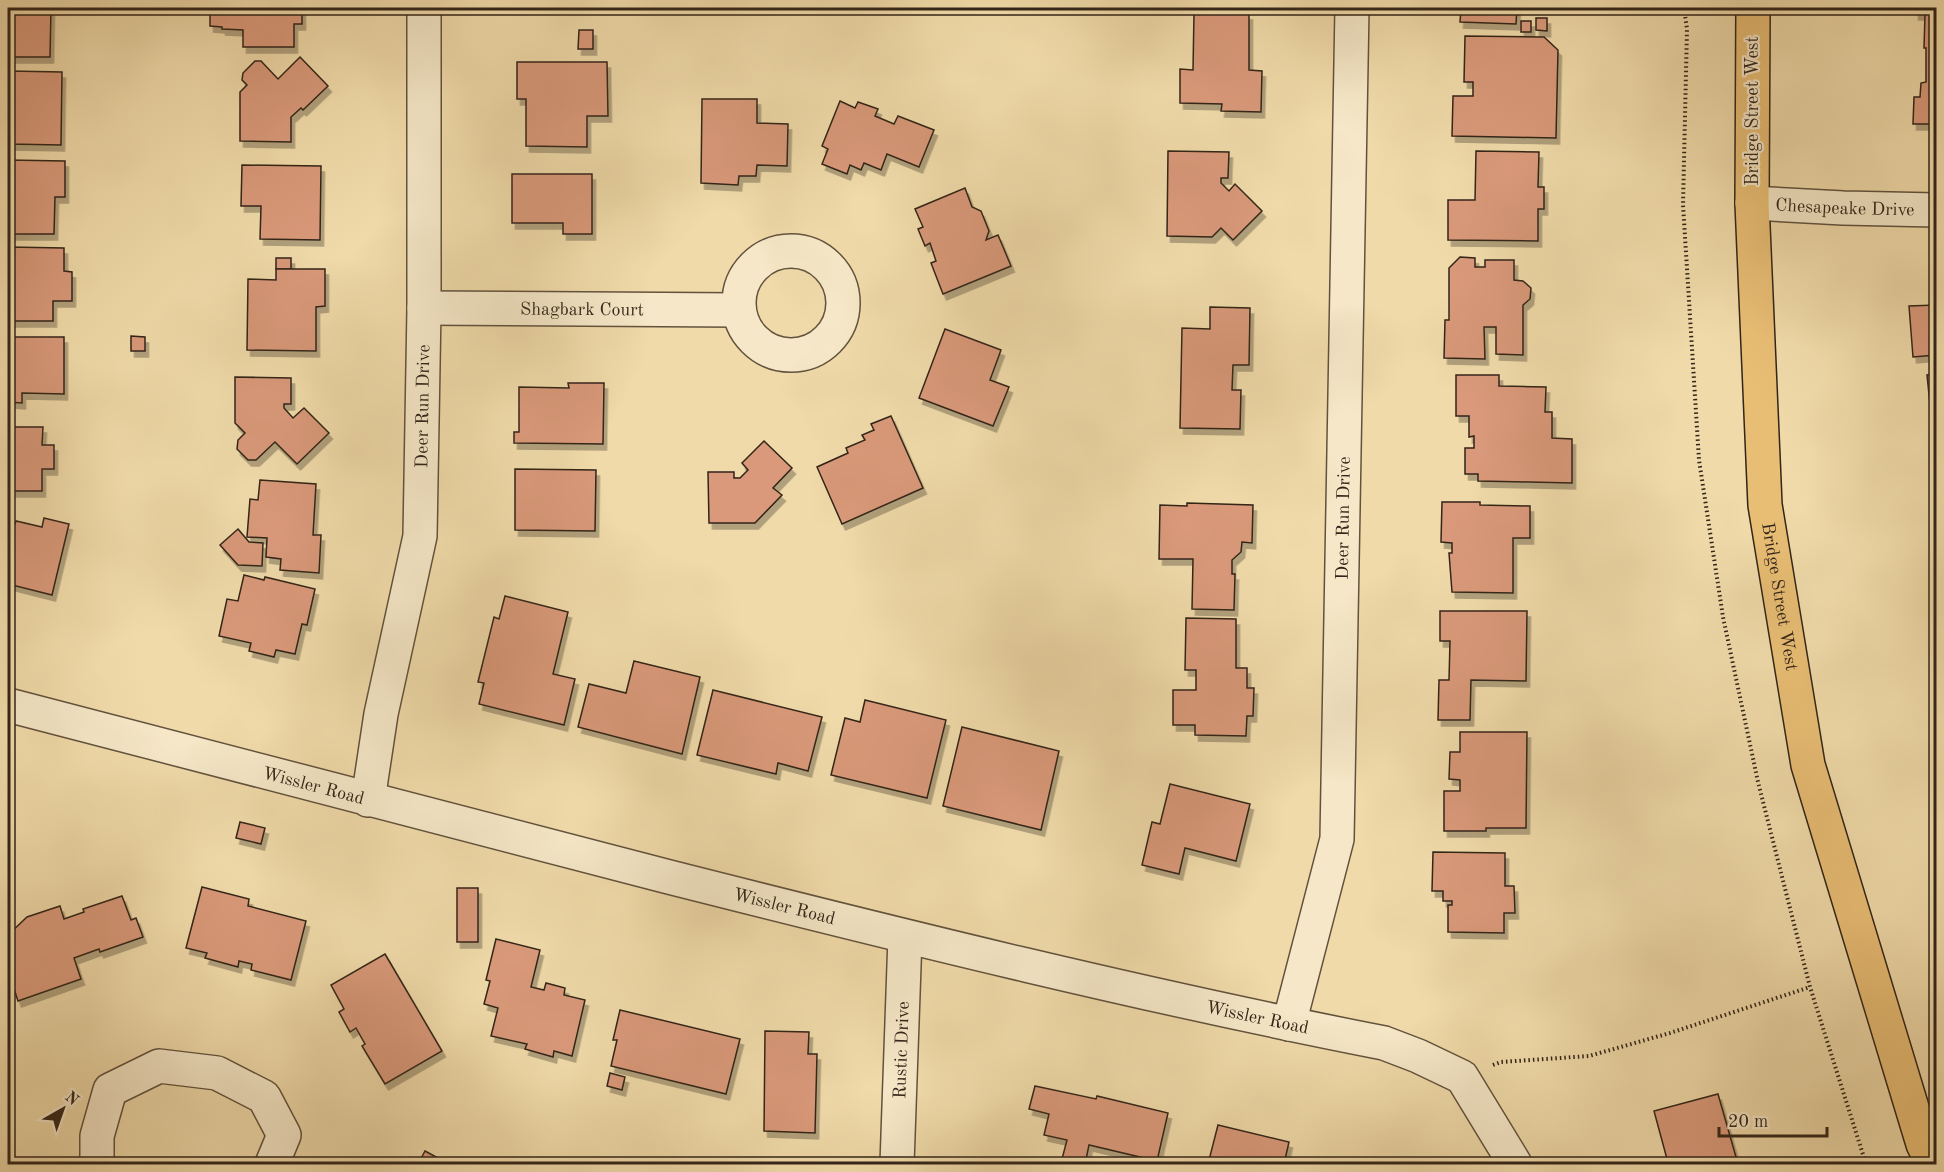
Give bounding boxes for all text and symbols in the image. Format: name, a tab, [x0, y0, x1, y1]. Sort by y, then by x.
street label: Bridge Street West	[1744, 36, 1762, 186]
street label: Chesapeake Drive	[1775, 196, 1915, 220]
street label: Shagbark Court	[520, 301, 644, 319]
street label: Deer Run Drive	[413, 344, 433, 468]
street label: Deer Run Drive	[1334, 456, 1354, 580]
street label: Bridge Street West	[1758, 521, 1800, 672]
street label: Wissler Road	[260, 764, 366, 808]
street label: Wissler Road	[731, 886, 837, 928]
street label: Wissler Road	[1204, 998, 1310, 1038]
street label: Rustic Drive	[891, 1001, 913, 1099]
north arrow	[33, 1079, 93, 1139]
text: N	[62, 1089, 82, 1110]
scale bar	[1719, 1100, 1827, 1138]
text: 20 m	[1728, 1113, 1768, 1131]

